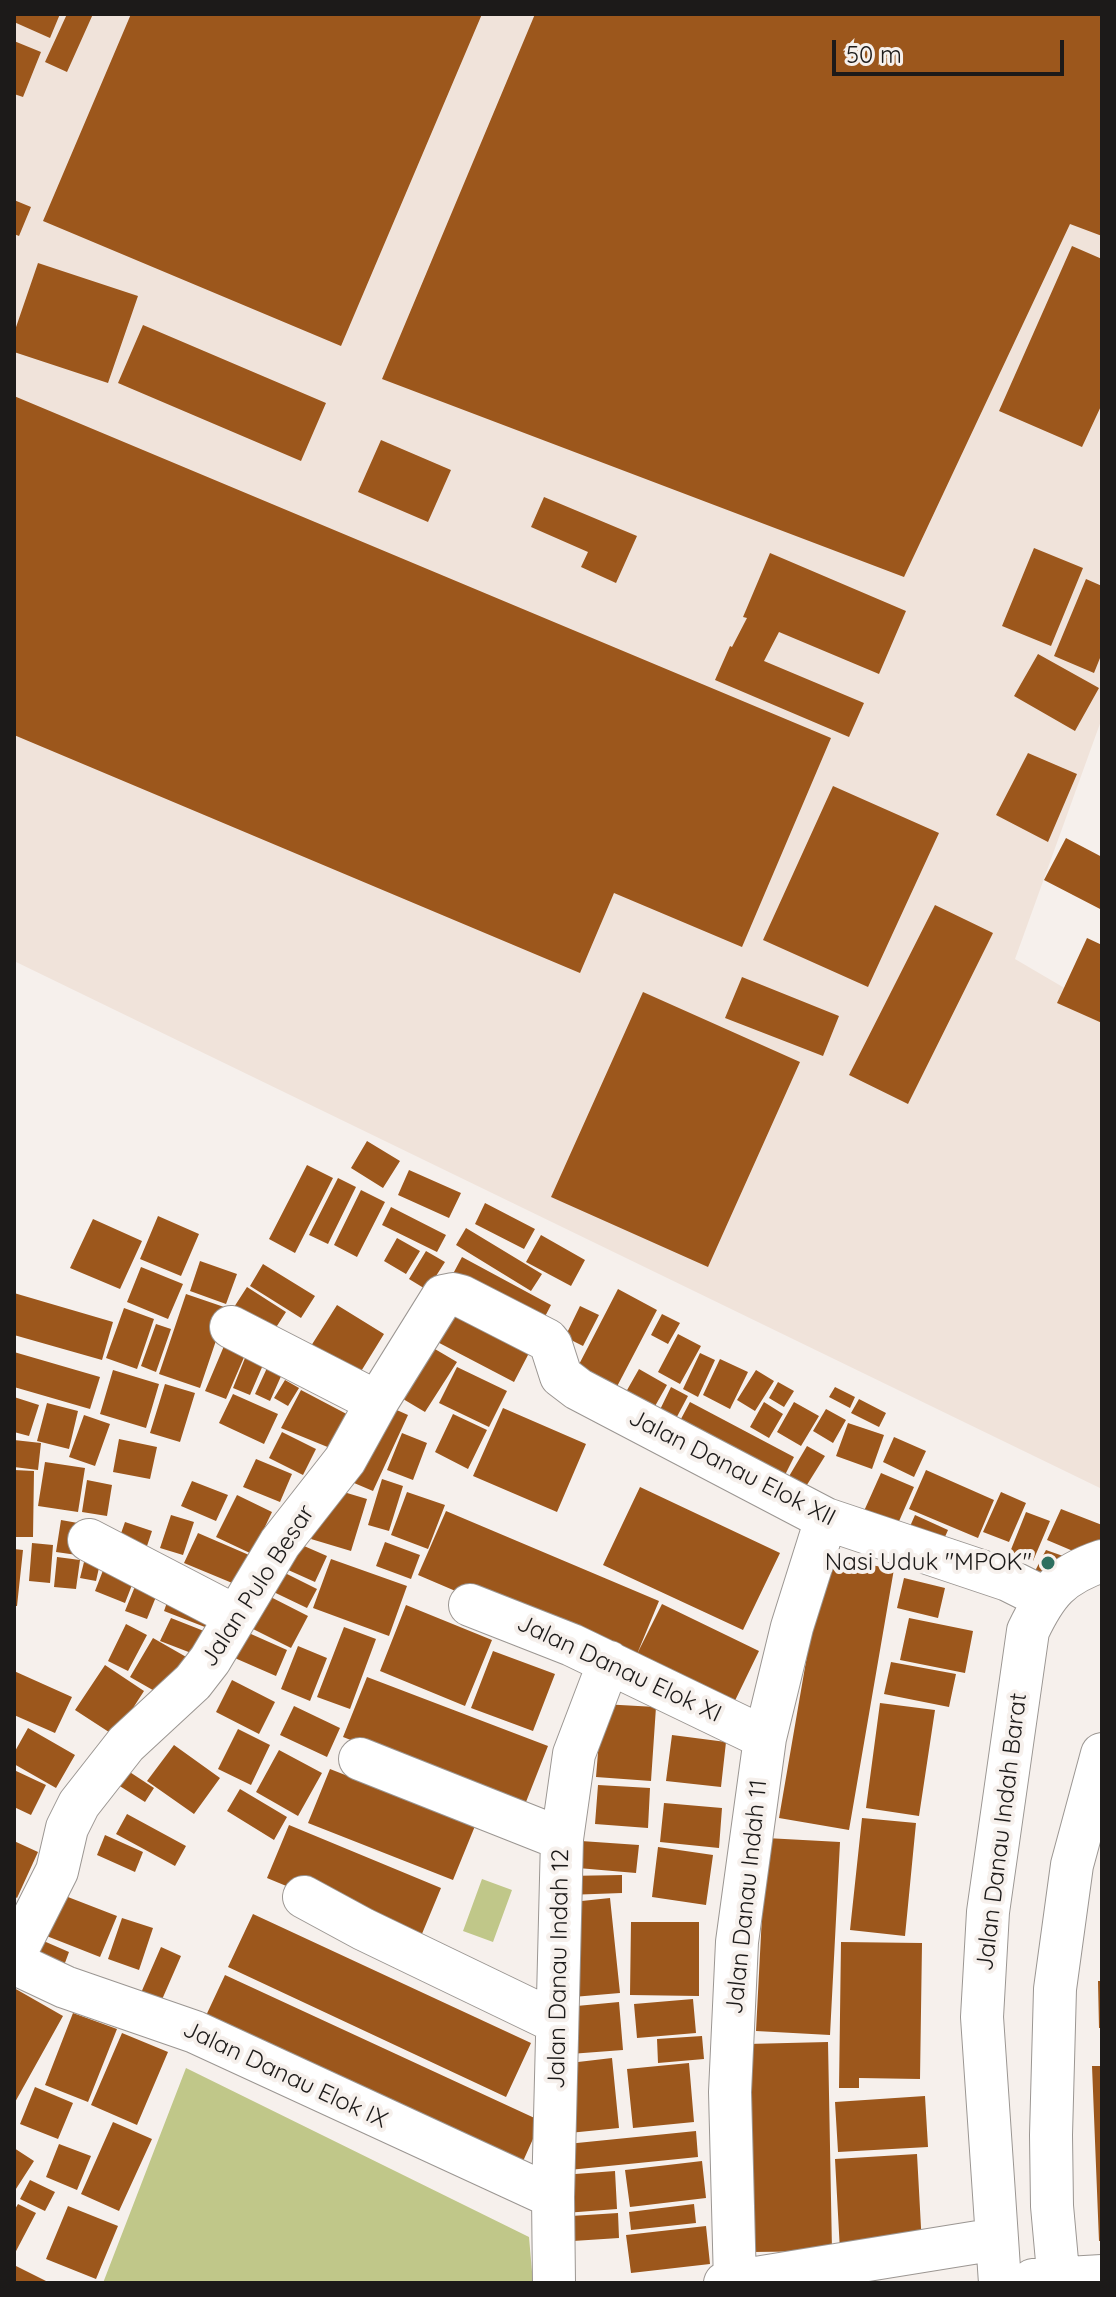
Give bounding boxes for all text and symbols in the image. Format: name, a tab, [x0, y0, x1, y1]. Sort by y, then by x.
scale bar	[836, 24, 1068, 74]
text: 50 m	[846, 39, 902, 69]
street label: Jalan Danau Elok XII	[624, 1403, 840, 1533]
street label: Jalan Pulo Besar	[195, 1500, 321, 1672]
place label: Nasi Uduk "MPOK"	[825, 1549, 1032, 1577]
marker: Nasi Uduk "MPOK"	[1039, 1554, 1057, 1572]
street label: Jalan Danau Elok XI	[512, 1609, 726, 1729]
street label: Jalan Danau Indah Barat	[971, 1691, 1033, 1973]
street label: Jalan Danau Indah 11	[720, 1778, 774, 2016]
street label: Jalan Danau Indah 12	[543, 1849, 575, 2089]
street label: Jalan Danau Elok IX	[178, 2015, 392, 2135]

